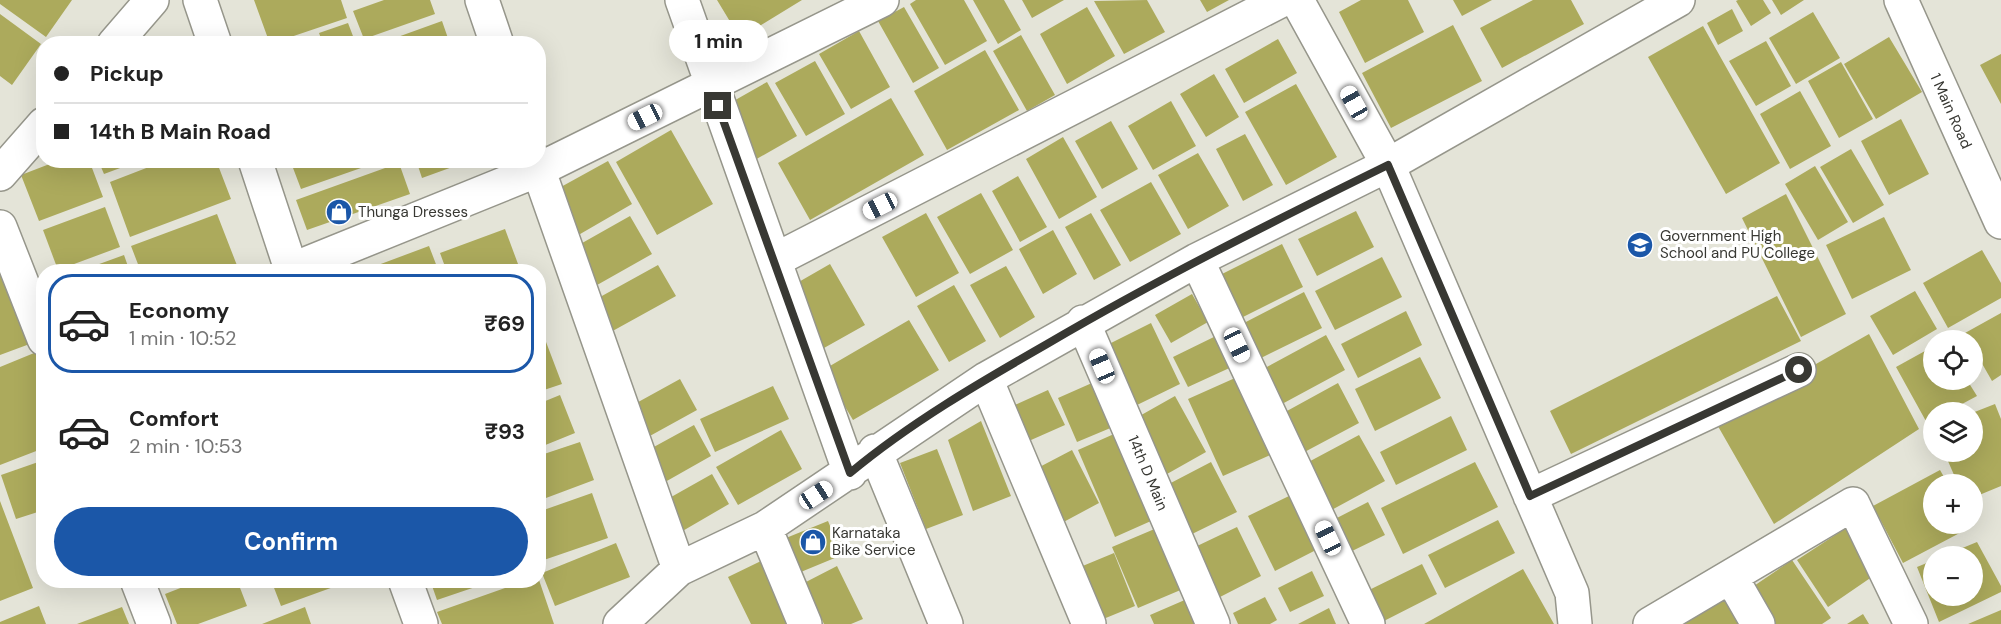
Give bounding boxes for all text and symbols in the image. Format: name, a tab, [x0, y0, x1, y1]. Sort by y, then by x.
callout: 1 min	[668, 19, 768, 61]
text: 1 min	[694, 28, 743, 54]
text: Pickup	[90, 59, 164, 88]
street label: 1 Main Road	[1925, 70, 1977, 152]
car	[1337, 83, 1371, 123]
route end	[704, 92, 731, 119]
car	[625, 101, 665, 133]
text: 14th B Main Road	[90, 117, 271, 146]
car	[860, 190, 900, 222]
shop icon: Thunga Dresses	[324, 197, 354, 227]
place label: Thunga Dresses	[358, 202, 468, 222]
place label: Government High School and PU College	[1660, 226, 1815, 263]
school or university icon: Government High School and PU College	[1625, 230, 1655, 260]
text: Economy	[129, 296, 229, 325]
icon: car	[57, 297, 111, 351]
text: ₹69	[484, 309, 525, 338]
text: 1 min · 10:52	[129, 325, 237, 351]
car	[1221, 325, 1253, 365]
map controls	[1923, 330, 1983, 606]
button: locate	[1923, 330, 1983, 390]
car	[1087, 346, 1117, 386]
route start	[1785, 356, 1812, 383]
button: layers	[1923, 402, 1983, 462]
text: Comfort	[129, 404, 219, 433]
icon: car	[57, 405, 111, 459]
text: ₹93	[484, 417, 525, 446]
street label: 14th D Main	[1123, 432, 1173, 514]
text: 2 min · 10:53	[129, 433, 243, 459]
button: +	[1923, 474, 1983, 534]
car	[796, 478, 836, 512]
button: Confirm	[54, 507, 528, 576]
car	[1312, 518, 1344, 558]
place label: Karnataka Bike Service	[832, 523, 916, 560]
shop icon: Karnataka Bike Service	[798, 527, 828, 557]
button: −	[1923, 546, 1983, 606]

